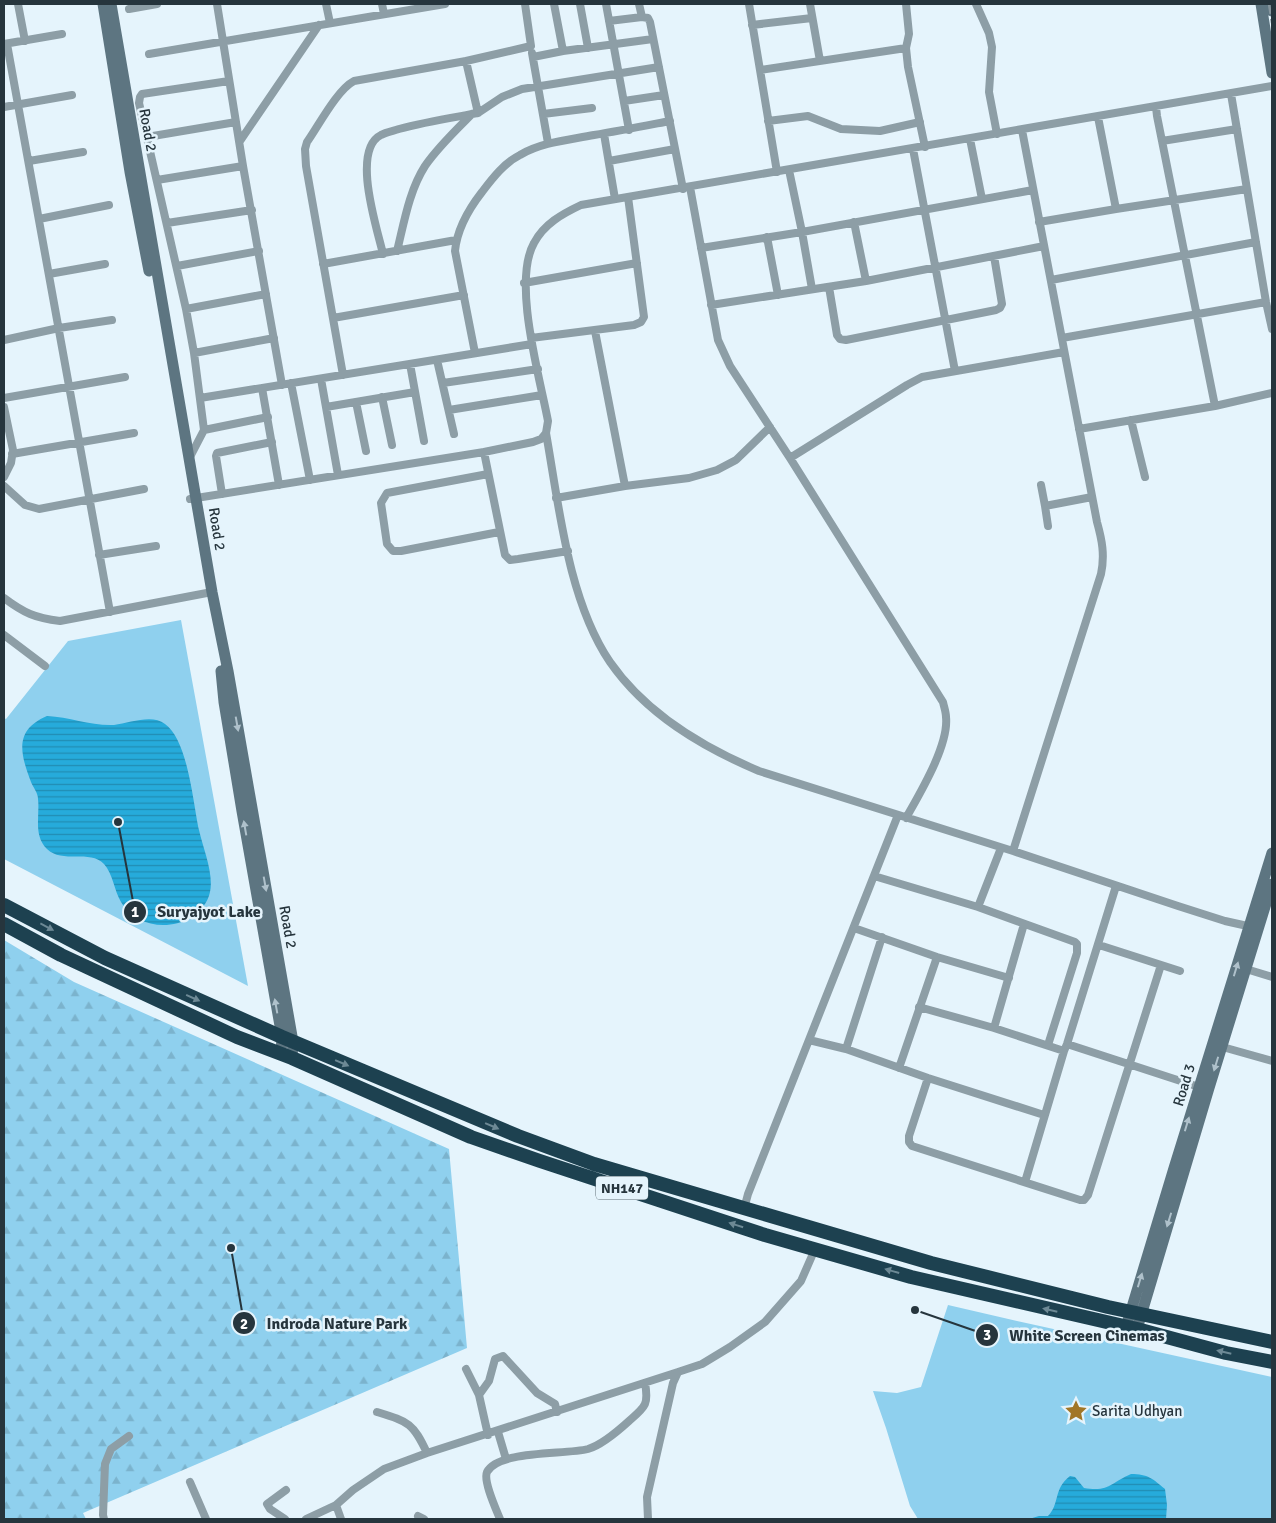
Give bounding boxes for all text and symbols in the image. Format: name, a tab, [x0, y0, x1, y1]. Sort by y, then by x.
street label: Road 2	[135, 107, 161, 153]
street label: Road 2	[205, 506, 229, 552]
one-way arrow	[233, 716, 241, 732]
one-way arrow	[240, 820, 248, 836]
one-way arrow	[262, 876, 270, 892]
callout: Suryajyot Lake	[122, 896, 271, 927]
text: Suryajyot Lake	[157, 902, 261, 922]
text: 1	[131, 903, 139, 921]
street label: Road 2	[275, 904, 301, 950]
one-way arrow	[40, 923, 54, 931]
one-way arrow	[1232, 962, 1240, 977]
one-way arrow	[186, 994, 200, 1002]
one-way arrow	[272, 997, 280, 1013]
one-way arrow	[1212, 1057, 1219, 1072]
one-way arrow	[335, 1059, 349, 1067]
street label: Road 3	[1169, 1062, 1199, 1108]
one-way arrow	[1184, 1117, 1191, 1132]
one-way arrow	[485, 1122, 499, 1130]
road number: NH147	[596, 1176, 648, 1200]
one-way arrow	[1164, 1212, 1172, 1227]
one-way arrow	[728, 1221, 743, 1229]
one-way arrow	[884, 1267, 899, 1275]
one-way arrow	[1136, 1272, 1144, 1287]
one-way arrow	[1042, 1306, 1057, 1314]
callout: Indroda Nature Park	[231, 1308, 417, 1339]
text: Indroda Nature Park	[267, 1314, 408, 1334]
text: 2	[240, 1315, 248, 1333]
callout: White Screen Cinemas	[974, 1320, 1174, 1351]
text: 3	[983, 1326, 991, 1344]
text: White Screen Cinemas	[1009, 1326, 1165, 1346]
one-way arrow	[1217, 1348, 1232, 1356]
place icon: Sarita Udhyan	[1063, 1398, 1089, 1424]
place label: Sarita Udhyan	[1092, 1402, 1182, 1420]

